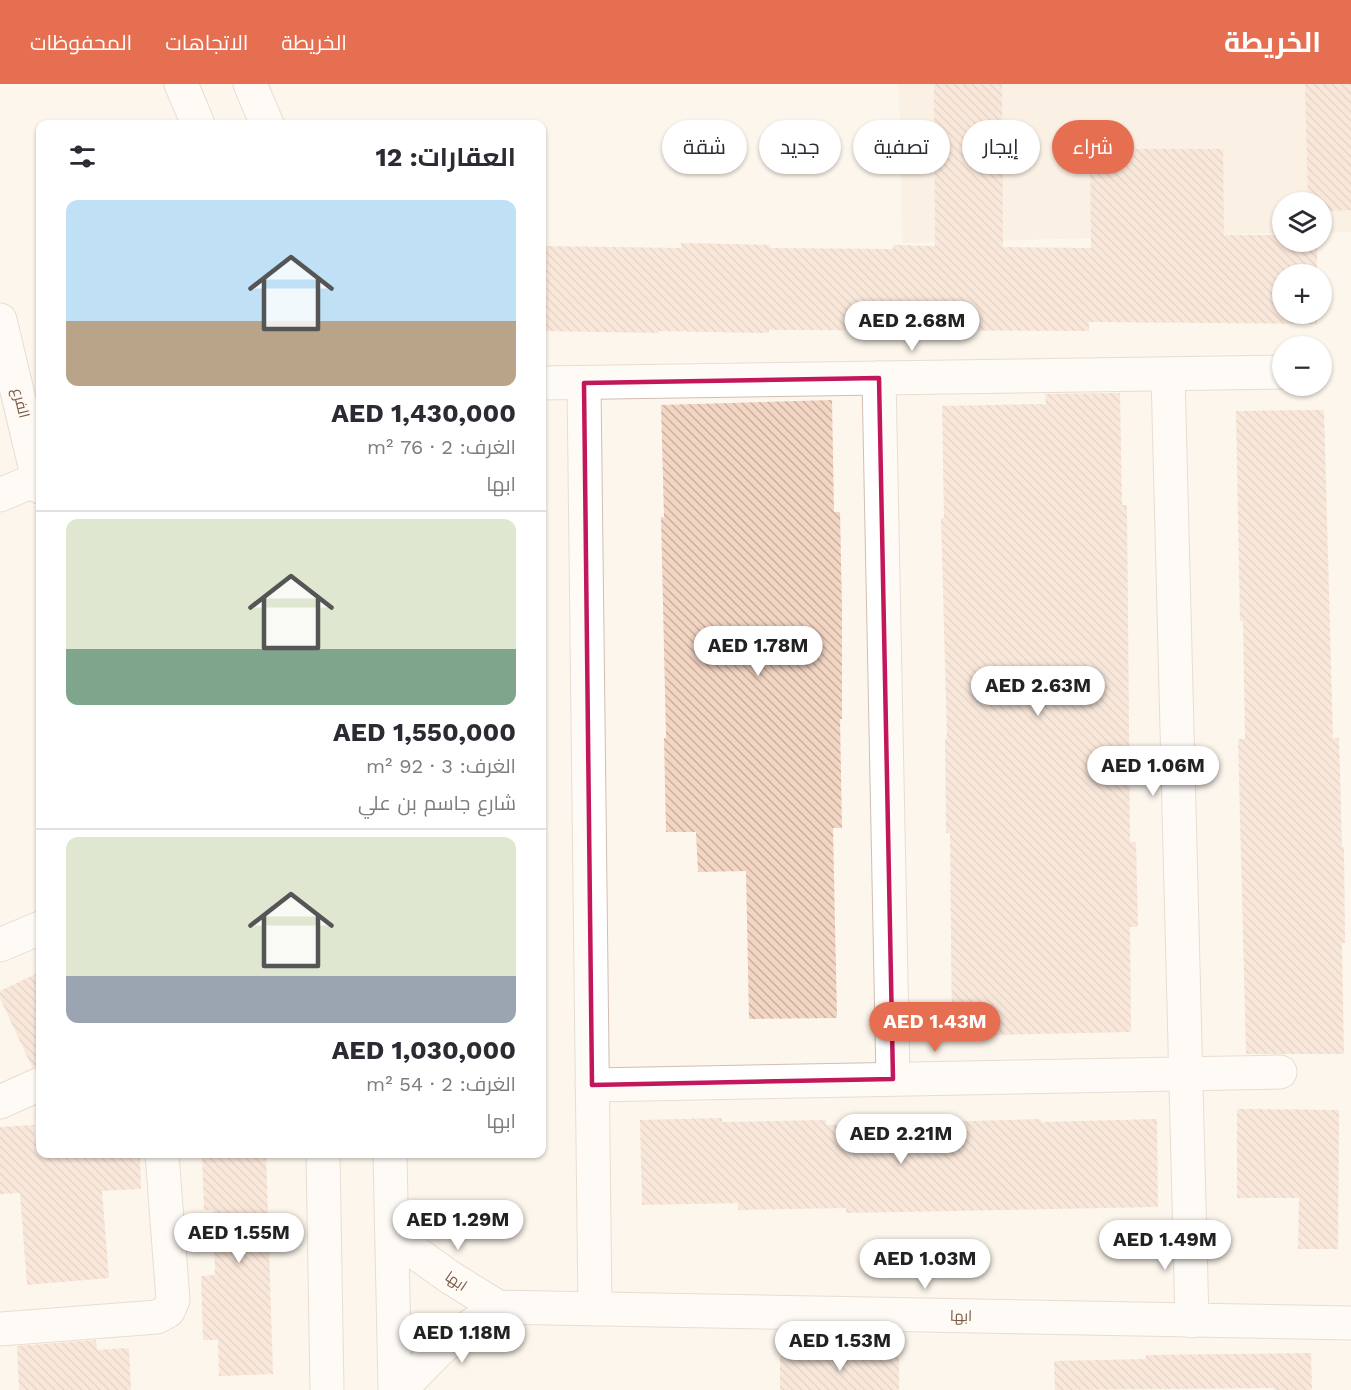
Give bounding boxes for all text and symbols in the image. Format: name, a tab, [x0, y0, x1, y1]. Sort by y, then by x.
text: الخريطة	[1224, 26, 1321, 59]
text: المحفوظات	[30, 30, 132, 55]
text: الاتجاهات	[165, 30, 248, 55]
text: الخريطة	[281, 30, 347, 55]
chip: شقة	[662, 120, 747, 174]
chip: جديد	[759, 120, 841, 174]
chip: تصفية	[853, 120, 950, 174]
chip: إيجار	[962, 120, 1040, 174]
chip: شراء	[1052, 120, 1134, 174]
icon: filters	[66, 140, 99, 173]
text: العقارات: 12	[376, 142, 516, 172]
map controls	[1272, 192, 1332, 396]
button: layers	[1272, 192, 1332, 252]
icon: home	[237, 239, 345, 347]
button: +	[1272, 264, 1332, 324]
pin: AED 2.68M	[843, 301, 981, 352]
text: AED 2.68M	[859, 308, 965, 332]
button: −	[1272, 336, 1332, 396]
street label: الفرع	[7, 386, 33, 420]
text: AED 1,430,000	[331, 398, 516, 428]
text: الغرف: 2 · 76 m²	[367, 435, 516, 459]
text: ابها	[486, 472, 516, 496]
icon: home	[237, 558, 345, 666]
pin: AED 1.78M	[689, 626, 827, 677]
text: AED 1.78M	[708, 633, 808, 657]
pin: AED 2.63M	[969, 666, 1107, 717]
text: AED 2.63M	[985, 673, 1091, 697]
text: AED 1,550,000	[333, 717, 516, 747]
pin: AED 1.06M	[1084, 746, 1222, 797]
text: AED 1.06M	[1101, 753, 1205, 777]
text: الغرف: 3 · 92 m²	[366, 754, 516, 778]
text: شارع جاسم بن علي	[358, 791, 516, 815]
icon: home	[237, 876, 345, 984]
pin: AED 1.43M	[866, 1002, 1004, 1053]
text: AED 1.43M	[883, 1009, 987, 1033]
text: AED 1,030,000	[332, 1035, 516, 1065]
text: الغرف: 2 · 54 m²	[366, 1072, 516, 1096]
text: ابها	[486, 1109, 516, 1133]
pin: AED 2.21M	[832, 1114, 970, 1165]
text: AED 2.21M	[850, 1121, 952, 1145]
pin: AED 1.29M	[389, 1200, 527, 1251]
text: AED 1.29M	[407, 1207, 509, 1231]
pin: AED 1.55M	[170, 1213, 308, 1264]
text: AED 1.55M	[188, 1220, 290, 1244]
pin: AED 1.49M	[1096, 1220, 1234, 1271]
text: AED 1.49M	[1113, 1227, 1217, 1251]
pin: AED 1.03M	[856, 1239, 994, 1290]
text: AED 1.03M	[873, 1246, 977, 1270]
street label: ابها	[441, 1267, 470, 1296]
street label: ابها	[950, 1307, 972, 1326]
pin: AED 1.18M	[393, 1313, 531, 1364]
text: AED 1.18M	[413, 1320, 511, 1344]
pin: AED 1.53M	[771, 1321, 909, 1372]
text: AED 1.53M	[789, 1328, 891, 1352]

